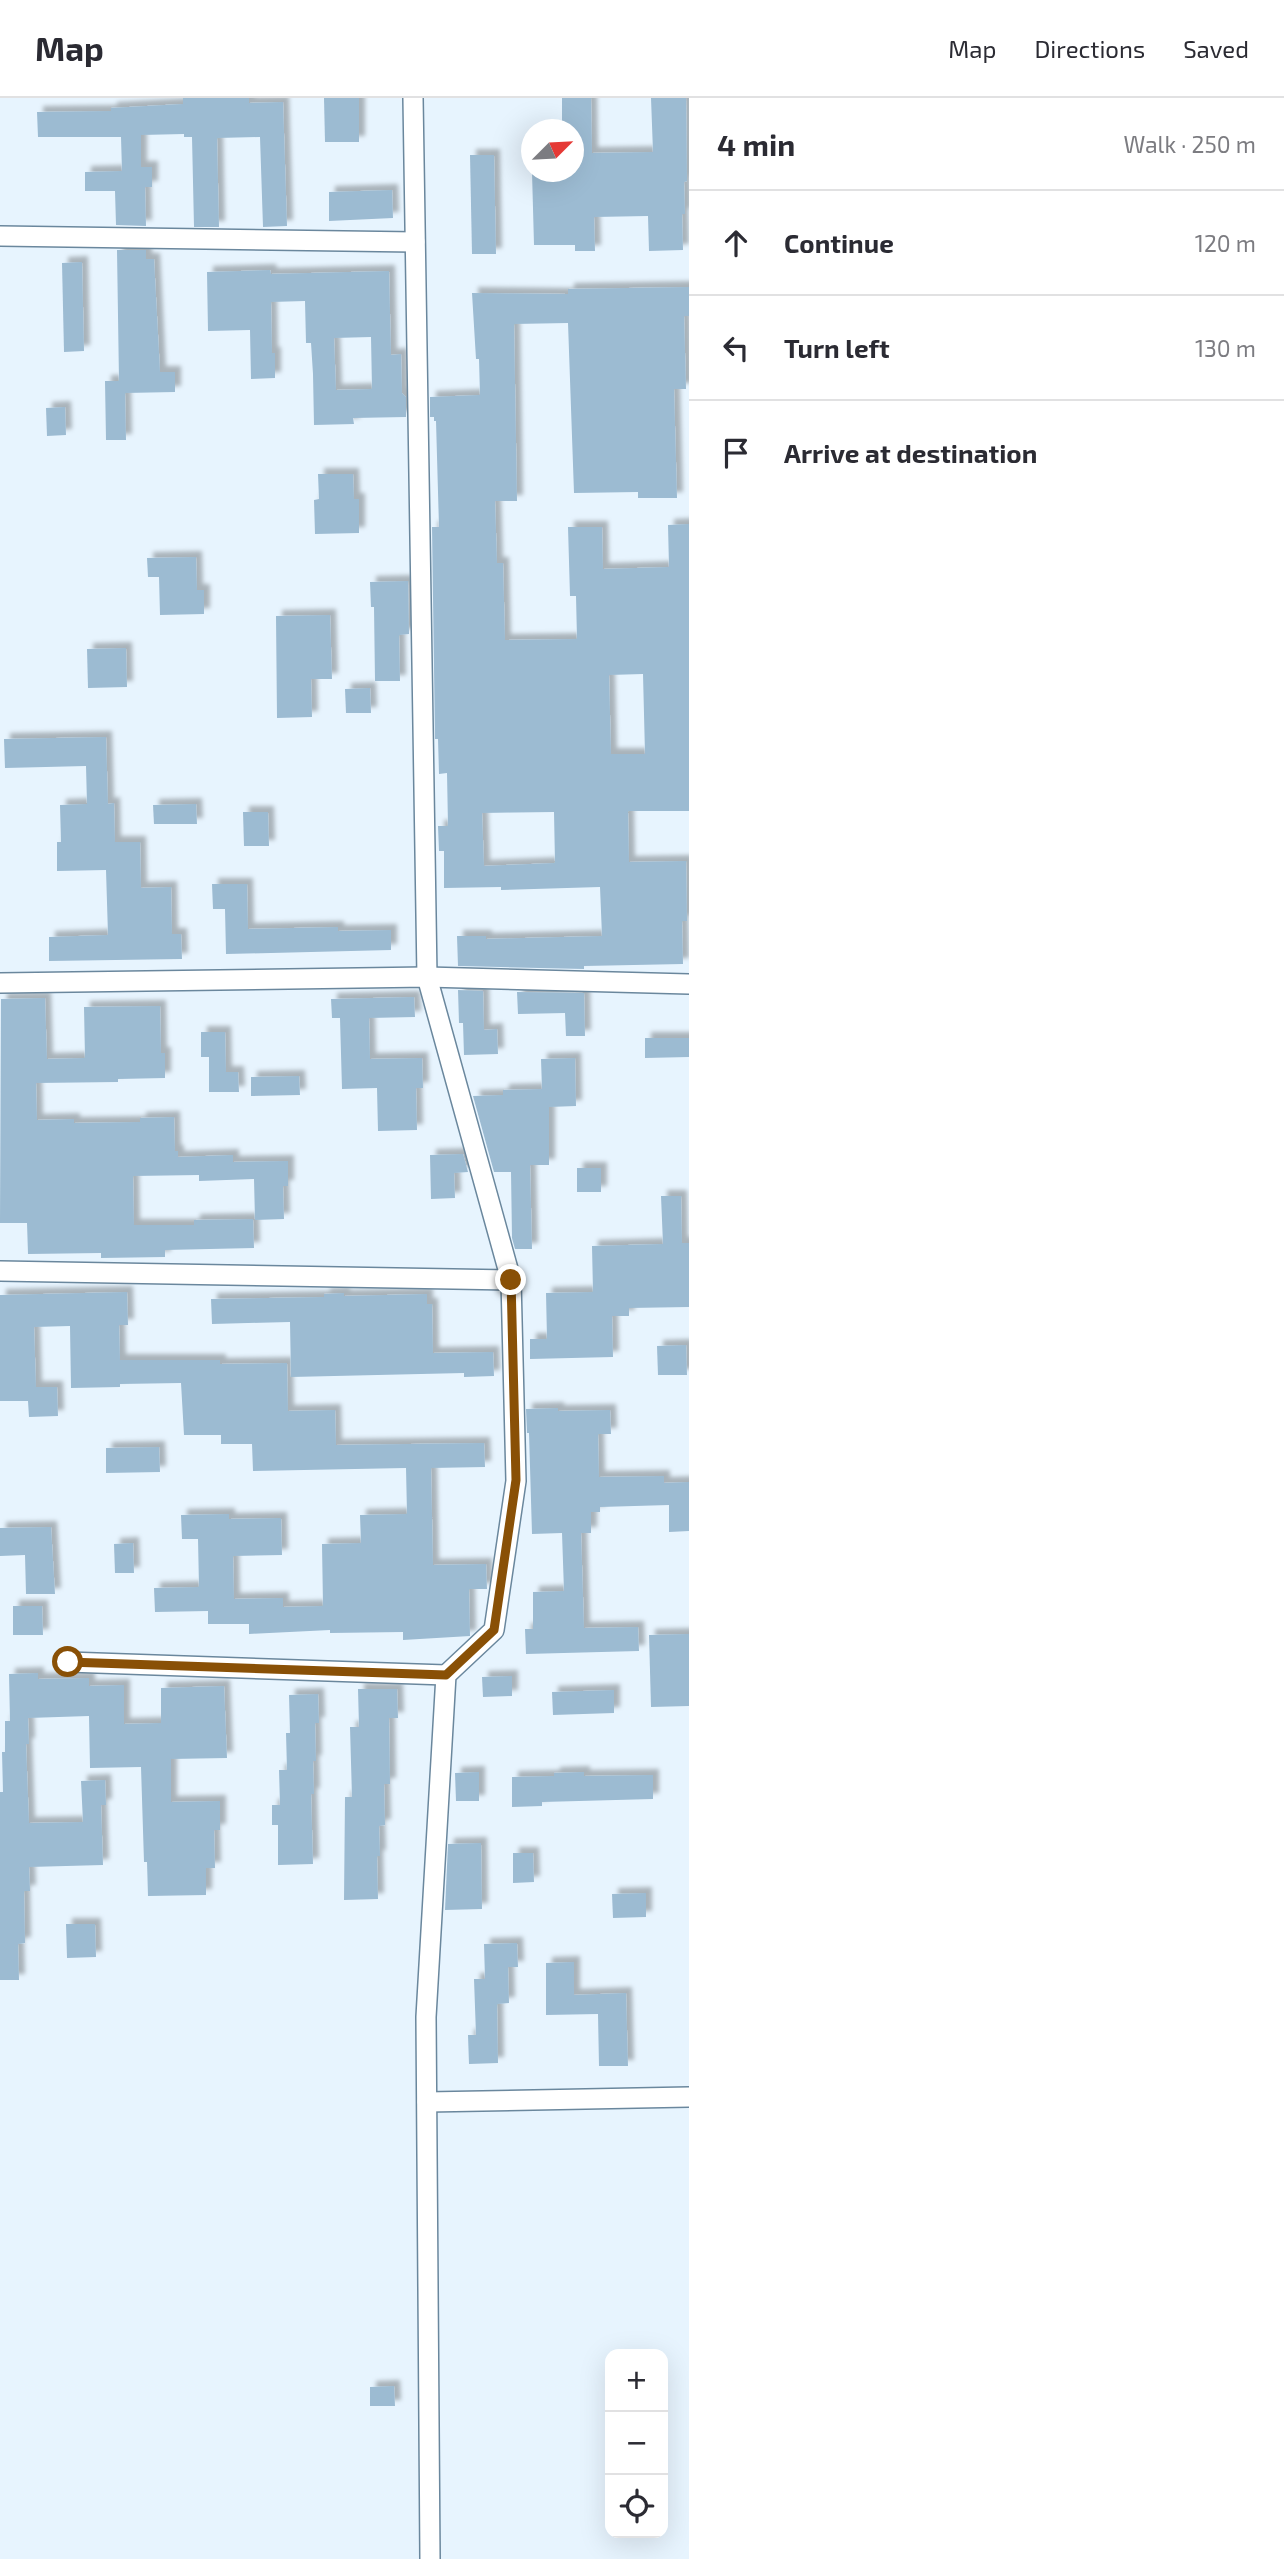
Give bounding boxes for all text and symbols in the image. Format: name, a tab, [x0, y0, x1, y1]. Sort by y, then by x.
text: Map	[35, 28, 104, 68]
text: Map	[948, 34, 996, 63]
text: Directions	[1034, 34, 1145, 63]
text: Saved	[1183, 34, 1249, 63]
north arrow	[521, 119, 584, 182]
text: 4 min	[717, 126, 795, 162]
text: Walk · 250 m	[1123, 130, 1256, 158]
icon: ahead	[717, 224, 755, 262]
text: Continue	[784, 227, 894, 258]
text: 120 m	[1195, 229, 1256, 257]
icon: left	[717, 329, 755, 367]
text: Turn left	[784, 332, 890, 363]
text: 130 m	[1195, 334, 1256, 362]
icon: arrive	[717, 434, 755, 472]
text: Arrive at destination	[784, 437, 1037, 468]
route end	[495, 1264, 526, 1295]
route start	[52, 1646, 83, 1677]
map controls	[605, 2349, 668, 2538]
button: +	[605, 2349, 668, 2412]
button: −	[605, 2412, 668, 2475]
button: locate	[605, 2475, 668, 2538]

